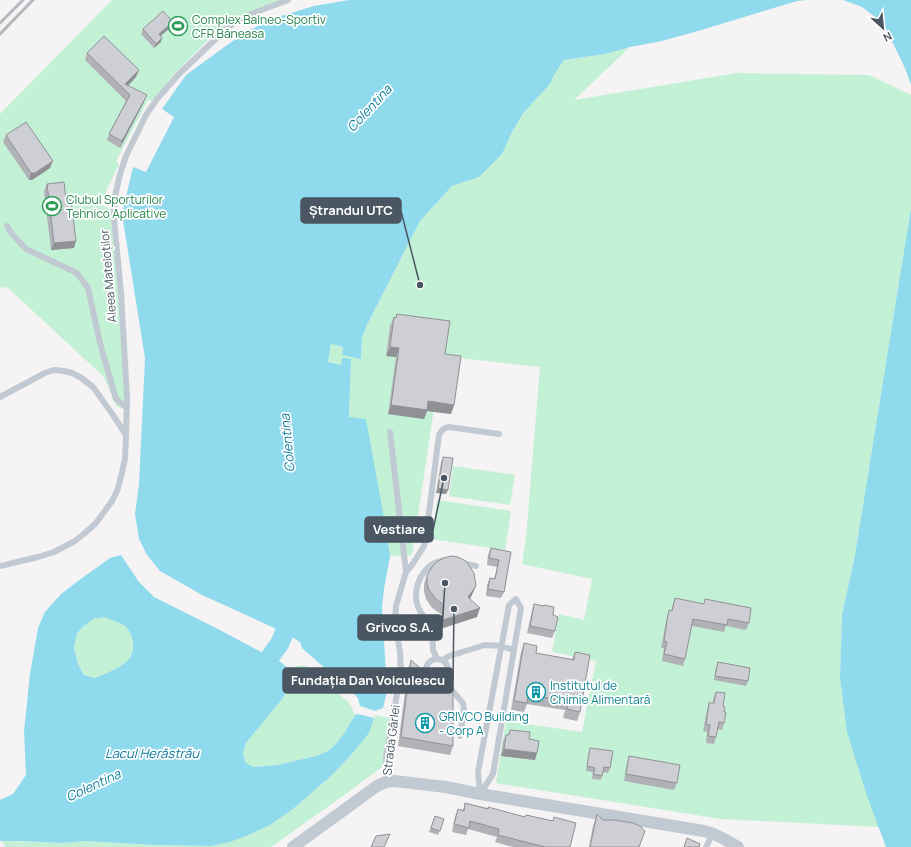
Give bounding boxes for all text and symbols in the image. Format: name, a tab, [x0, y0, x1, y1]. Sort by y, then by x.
north arrow	[863, 8, 903, 48]
place label: Complex Balneo-Sportiv CFR Băneasa	[192, 11, 326, 42]
sports icon: Complex Balneo-Sportiv CFR Băneasa	[167, 15, 189, 37]
text: N	[881, 29, 895, 46]
water label: Colentina	[343, 80, 396, 135]
place label: Clubul Sporturilor Tehnico Aplicative	[66, 191, 166, 222]
sports icon: Clubul Sporturilor Tehnico Aplicative	[41, 195, 63, 217]
callout: Ștrandul UTC	[301, 198, 401, 223]
text: Ștrandul UTC	[309, 201, 393, 219]
street label: Aleea Mateloților	[95, 228, 121, 323]
water label: Colentina	[275, 412, 299, 473]
callout: Vestiare	[365, 517, 433, 542]
text: Vestiare	[373, 520, 425, 538]
callout: Grivco S.A.	[358, 615, 442, 640]
text: Grivco S.A.	[366, 618, 434, 636]
callout: Fundația Dan Voiculescu	[283, 668, 453, 693]
text: Fundația Dan Voiculescu	[291, 671, 445, 689]
place label: Institutul de Chimie Alimentară	[550, 677, 650, 708]
building icon: Institutul de Chimie Alimentară	[525, 681, 547, 703]
street label: Strada Gârlei	[378, 704, 404, 776]
place label: GRIVCO Building - Corp A	[439, 708, 529, 739]
building icon: GRIVCO Building - Corp A	[414, 712, 436, 734]
water label: Lacul Herăstrău	[105, 744, 200, 762]
water label: Colentina	[63, 764, 124, 805]

